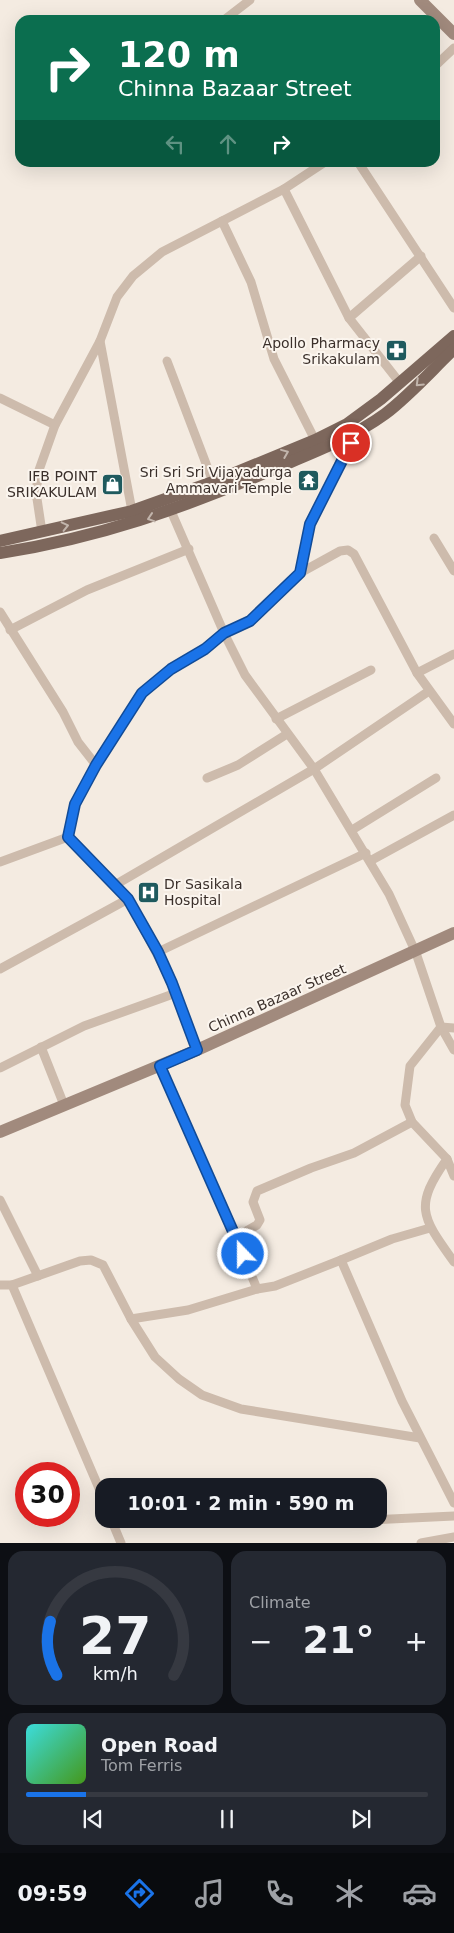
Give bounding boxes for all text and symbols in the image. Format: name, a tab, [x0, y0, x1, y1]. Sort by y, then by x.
icon: right	[35, 35, 100, 100]
text: 120 m	[118, 35, 240, 75]
text: Chinna Bazaar Street	[118, 76, 352, 101]
icon: left	[161, 130, 189, 158]
icon: ahead	[214, 130, 242, 158]
icon: right	[267, 130, 295, 158]
place label: Apollo Pharmacy Srikakulam	[263, 335, 380, 367]
pharmacy icon: Apollo Pharmacy Srikakulam	[384, 339, 408, 363]
one-way arrow	[416, 377, 425, 386]
pin	[330, 422, 372, 464]
icon: arrive	[337, 429, 365, 457]
one-way arrow	[280, 448, 288, 458]
place label: Sri Sri Sri Vijayadurga Ammavari Temple	[140, 464, 292, 496]
place label: IFB POINT SRIKAKULAM	[7, 468, 97, 500]
temple icon: Sri Sri Sri Vijayadurga Ammavari Temple	[296, 468, 320, 492]
shop icon: IFB POINT SRIKAKULAM	[101, 472, 125, 496]
one-way arrow	[148, 512, 156, 522]
one-way arrow	[60, 521, 69, 532]
place label: Dr Sasikala Hospital	[164, 876, 243, 908]
hospital icon: Dr Sasikala Hospital	[136, 880, 160, 904]
street label: Chinna Bazaar Street	[206, 960, 349, 1036]
position arrow	[216, 1227, 268, 1279]
speed limit sign: 30	[15, 1462, 80, 1527]
text: 10:01 · 2 min · 590 m	[127, 1492, 355, 1514]
text: Climate	[249, 1593, 311, 1612]
text: 27	[79, 1606, 152, 1666]
text: 21°	[303, 1618, 374, 1662]
text: −	[249, 1625, 272, 1658]
text: +	[405, 1625, 428, 1658]
text: km/h	[93, 1663, 138, 1684]
text: Open Road	[101, 1734, 218, 1756]
text: Tom Ferris	[101, 1756, 182, 1775]
icon: previous	[79, 1805, 107, 1833]
icon: pause	[213, 1805, 241, 1833]
icon: next	[347, 1805, 375, 1833]
icon: directions	[122, 1876, 157, 1911]
icon: music	[192, 1876, 227, 1911]
icon: phone	[262, 1876, 297, 1911]
icon: climate	[332, 1876, 367, 1911]
icon: car	[402, 1876, 437, 1911]
text: 09:59	[17, 1881, 87, 1906]

